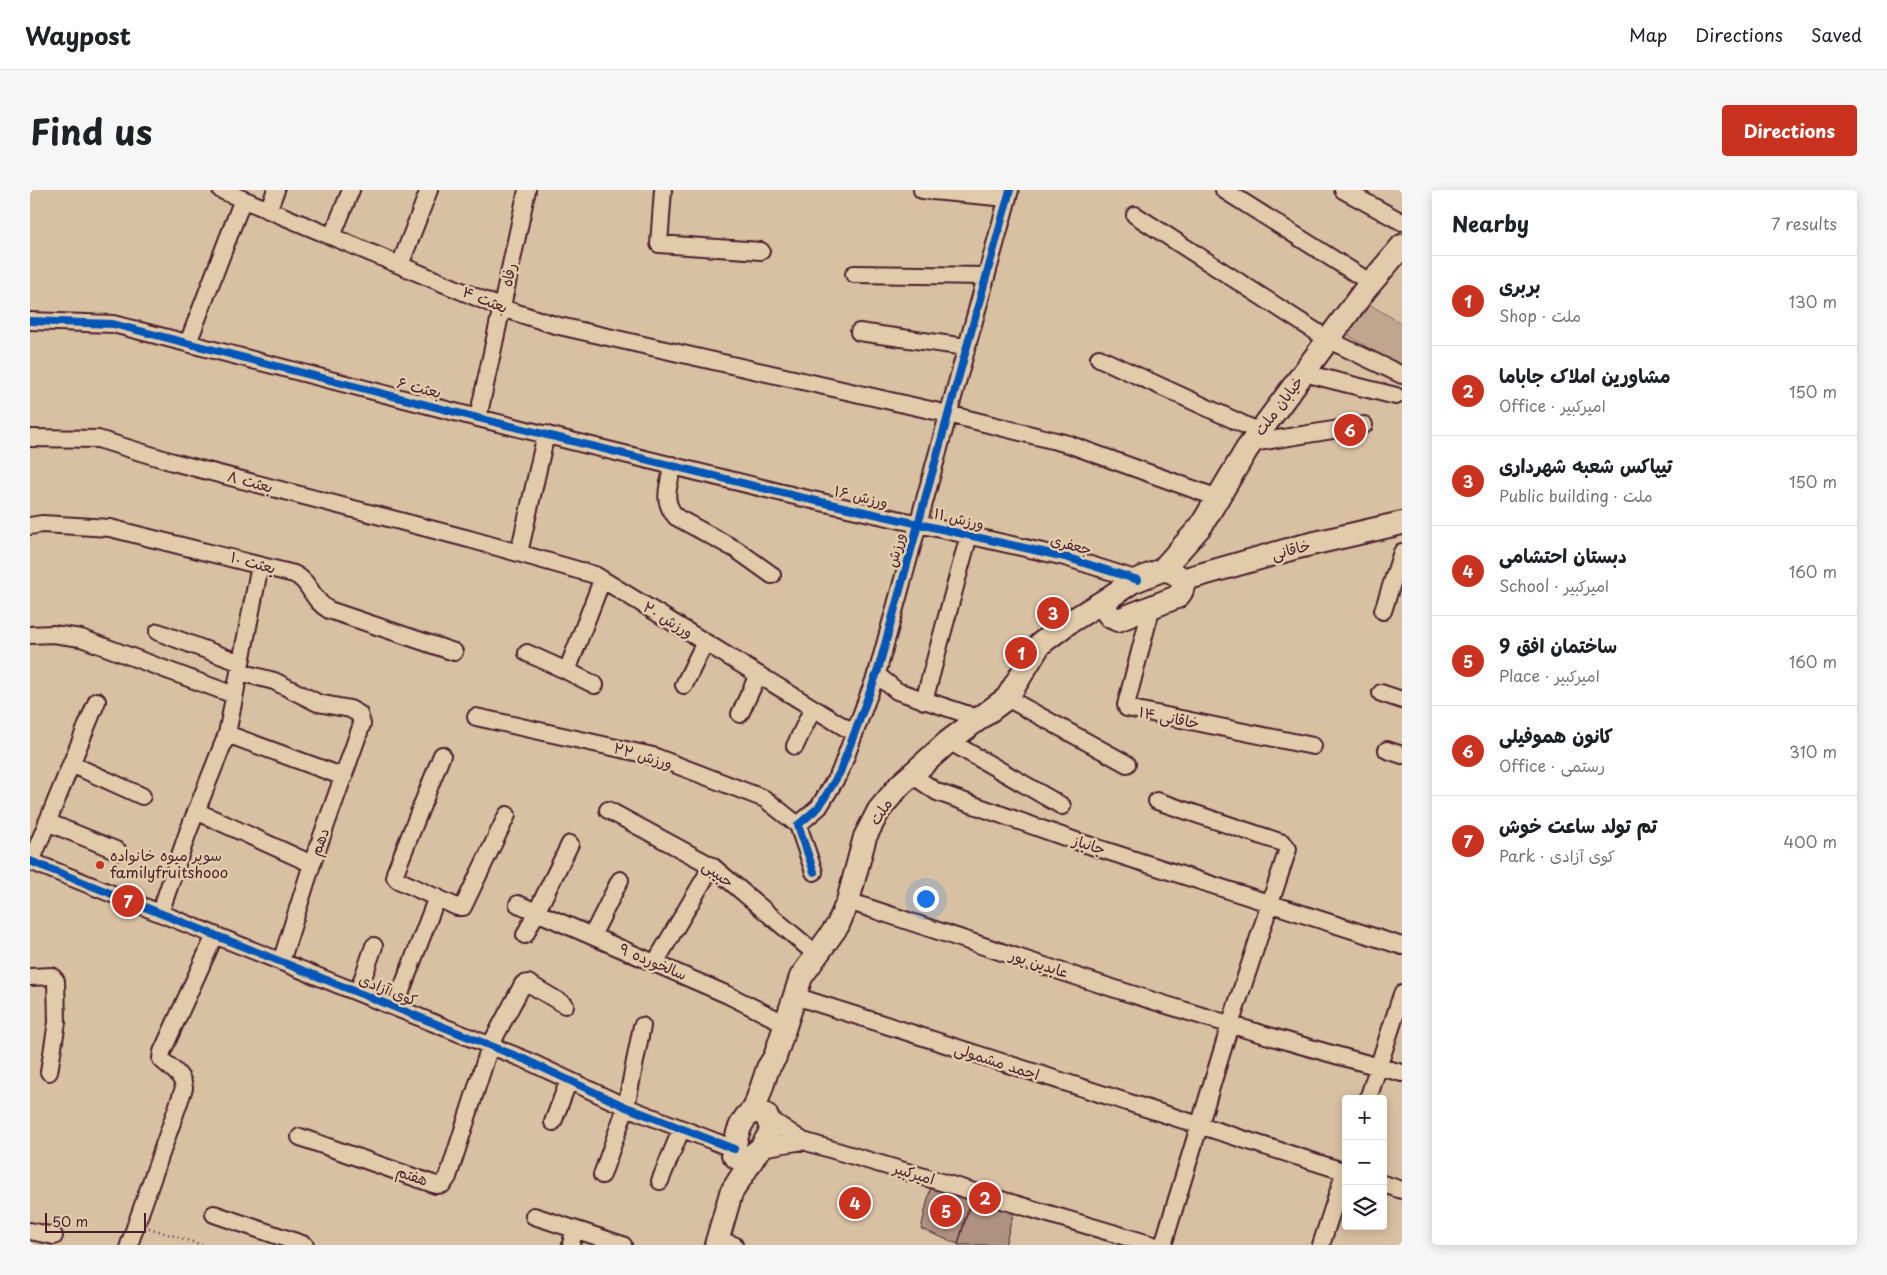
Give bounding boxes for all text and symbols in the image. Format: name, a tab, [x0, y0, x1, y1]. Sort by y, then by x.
text: Waypost	[25, 17, 131, 53]
text: Map	[1629, 21, 1667, 48]
text: Directions	[1695, 21, 1783, 48]
text: Saved	[1811, 21, 1862, 48]
text: Find us	[30, 104, 152, 157]
button: Directions	[1722, 105, 1857, 156]
text: Nearby	[1452, 207, 1529, 239]
text: 7 results	[1772, 211, 1837, 235]
street label: رفاه	[494, 261, 521, 289]
text: بربری	[1499, 271, 1540, 299]
street label: بعثت ۴	[459, 279, 512, 318]
text: 1	[1464, 289, 1472, 313]
text: 130 m	[1789, 289, 1837, 313]
text: Shop · ملت	[1499, 303, 1581, 327]
text: مشاورین املاک جاباما	[1499, 361, 1670, 389]
street label: بعثت ۶	[395, 370, 444, 403]
street label: خیابان ملت	[1248, 370, 1308, 440]
text: 2	[1462, 379, 1474, 403]
text: 150 m	[1789, 379, 1837, 403]
text: Office · امیرکبیر	[1499, 393, 1606, 417]
pin: 6	[1334, 411, 1366, 449]
text: تیپاکس شعبه شهرداری	[1499, 451, 1672, 479]
street label: بعثت ٨	[225, 463, 276, 498]
text: 3	[1463, 469, 1473, 493]
text: 150 m	[1789, 469, 1837, 493]
street label: ورزش ۱۶	[832, 478, 891, 513]
text: Public building · ملت	[1499, 483, 1653, 507]
street label: ورزش ۱۱	[932, 501, 987, 534]
street label: جعفری	[1048, 527, 1094, 560]
street label: ورزش	[879, 530, 910, 570]
street label: خاقانی	[1269, 532, 1313, 565]
text: دبستان احتشامی	[1499, 541, 1627, 569]
street label: بعثت ۱۰	[228, 544, 279, 579]
text: 4	[1463, 559, 1473, 583]
text: 160 m	[1789, 559, 1837, 583]
text: School · امیرکبیر	[1499, 573, 1609, 597]
pin: 3	[1037, 594, 1069, 632]
street label: ورزش ۲۰	[639, 595, 698, 643]
text: ساختمان افق 9	[1499, 631, 1617, 659]
pin: 1	[1005, 634, 1037, 672]
text: 5	[1463, 649, 1473, 673]
text: 160 m	[1789, 649, 1837, 673]
text: Place · امیرکبیر	[1499, 663, 1600, 687]
street label: خاقانی ۱۴	[1137, 699, 1201, 734]
text: کانون هموفیلی	[1499, 721, 1613, 749]
street label: ورزش ۲۲	[611, 735, 676, 774]
text: 6	[1462, 739, 1474, 763]
text: 310 m	[1789, 739, 1837, 763]
text: Office · رستمی	[1499, 753, 1605, 777]
street label: ملت	[862, 793, 897, 829]
text: تم تولد ساعت خوش	[1499, 811, 1657, 839]
street label: دهم	[303, 824, 336, 859]
street label: جانباز	[1069, 827, 1109, 860]
text: 7	[1463, 829, 1473, 853]
text: 400 m	[1784, 829, 1837, 853]
place label: سوپر میوه خانواده familyfruitshooo	[110, 843, 228, 883]
text: Park · کوی آزادی	[1499, 843, 1615, 867]
street label: حبیبی	[698, 853, 740, 892]
marker: سوپر میوه خانواده familyfruitshooo	[94, 859, 106, 871]
pin: 7	[112, 882, 144, 920]
your location	[913, 886, 939, 912]
street label: سالخورده ۹	[616, 936, 691, 985]
street label: عابدین پور	[1006, 942, 1072, 983]
street label: کوی آزادی	[356, 966, 421, 1011]
street label: احمد مشمولی	[952, 1036, 1043, 1085]
map controls	[1342, 1095, 1387, 1230]
button: +	[1342, 1095, 1387, 1140]
button: −	[1342, 1140, 1387, 1185]
street label: امیرکبیر	[889, 1155, 938, 1190]
street label: هفتم	[393, 1158, 431, 1193]
pin: 2	[969, 1179, 1001, 1217]
pin: 4	[839, 1184, 871, 1222]
button: layers	[1342, 1185, 1387, 1230]
pin: 5	[930, 1192, 962, 1230]
scale bar	[45, 1210, 146, 1233]
text: 50 m	[52, 1211, 88, 1232]

